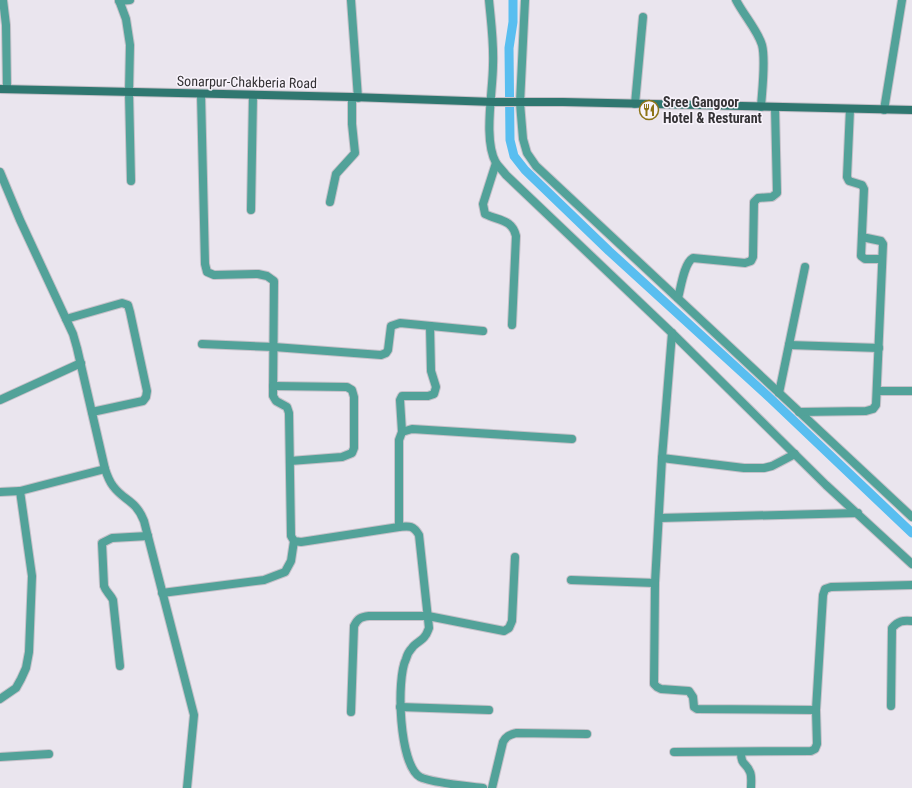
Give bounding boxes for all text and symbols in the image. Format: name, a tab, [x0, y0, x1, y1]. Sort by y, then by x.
street label: Sonarpur-Chakberia Road	[177, 73, 317, 91]
place label: Sree Gangoor Hotel & Resturant	[663, 94, 762, 126]
restaurant icon: Sree Gangoor Hotel & Resturant	[638, 99, 660, 121]

